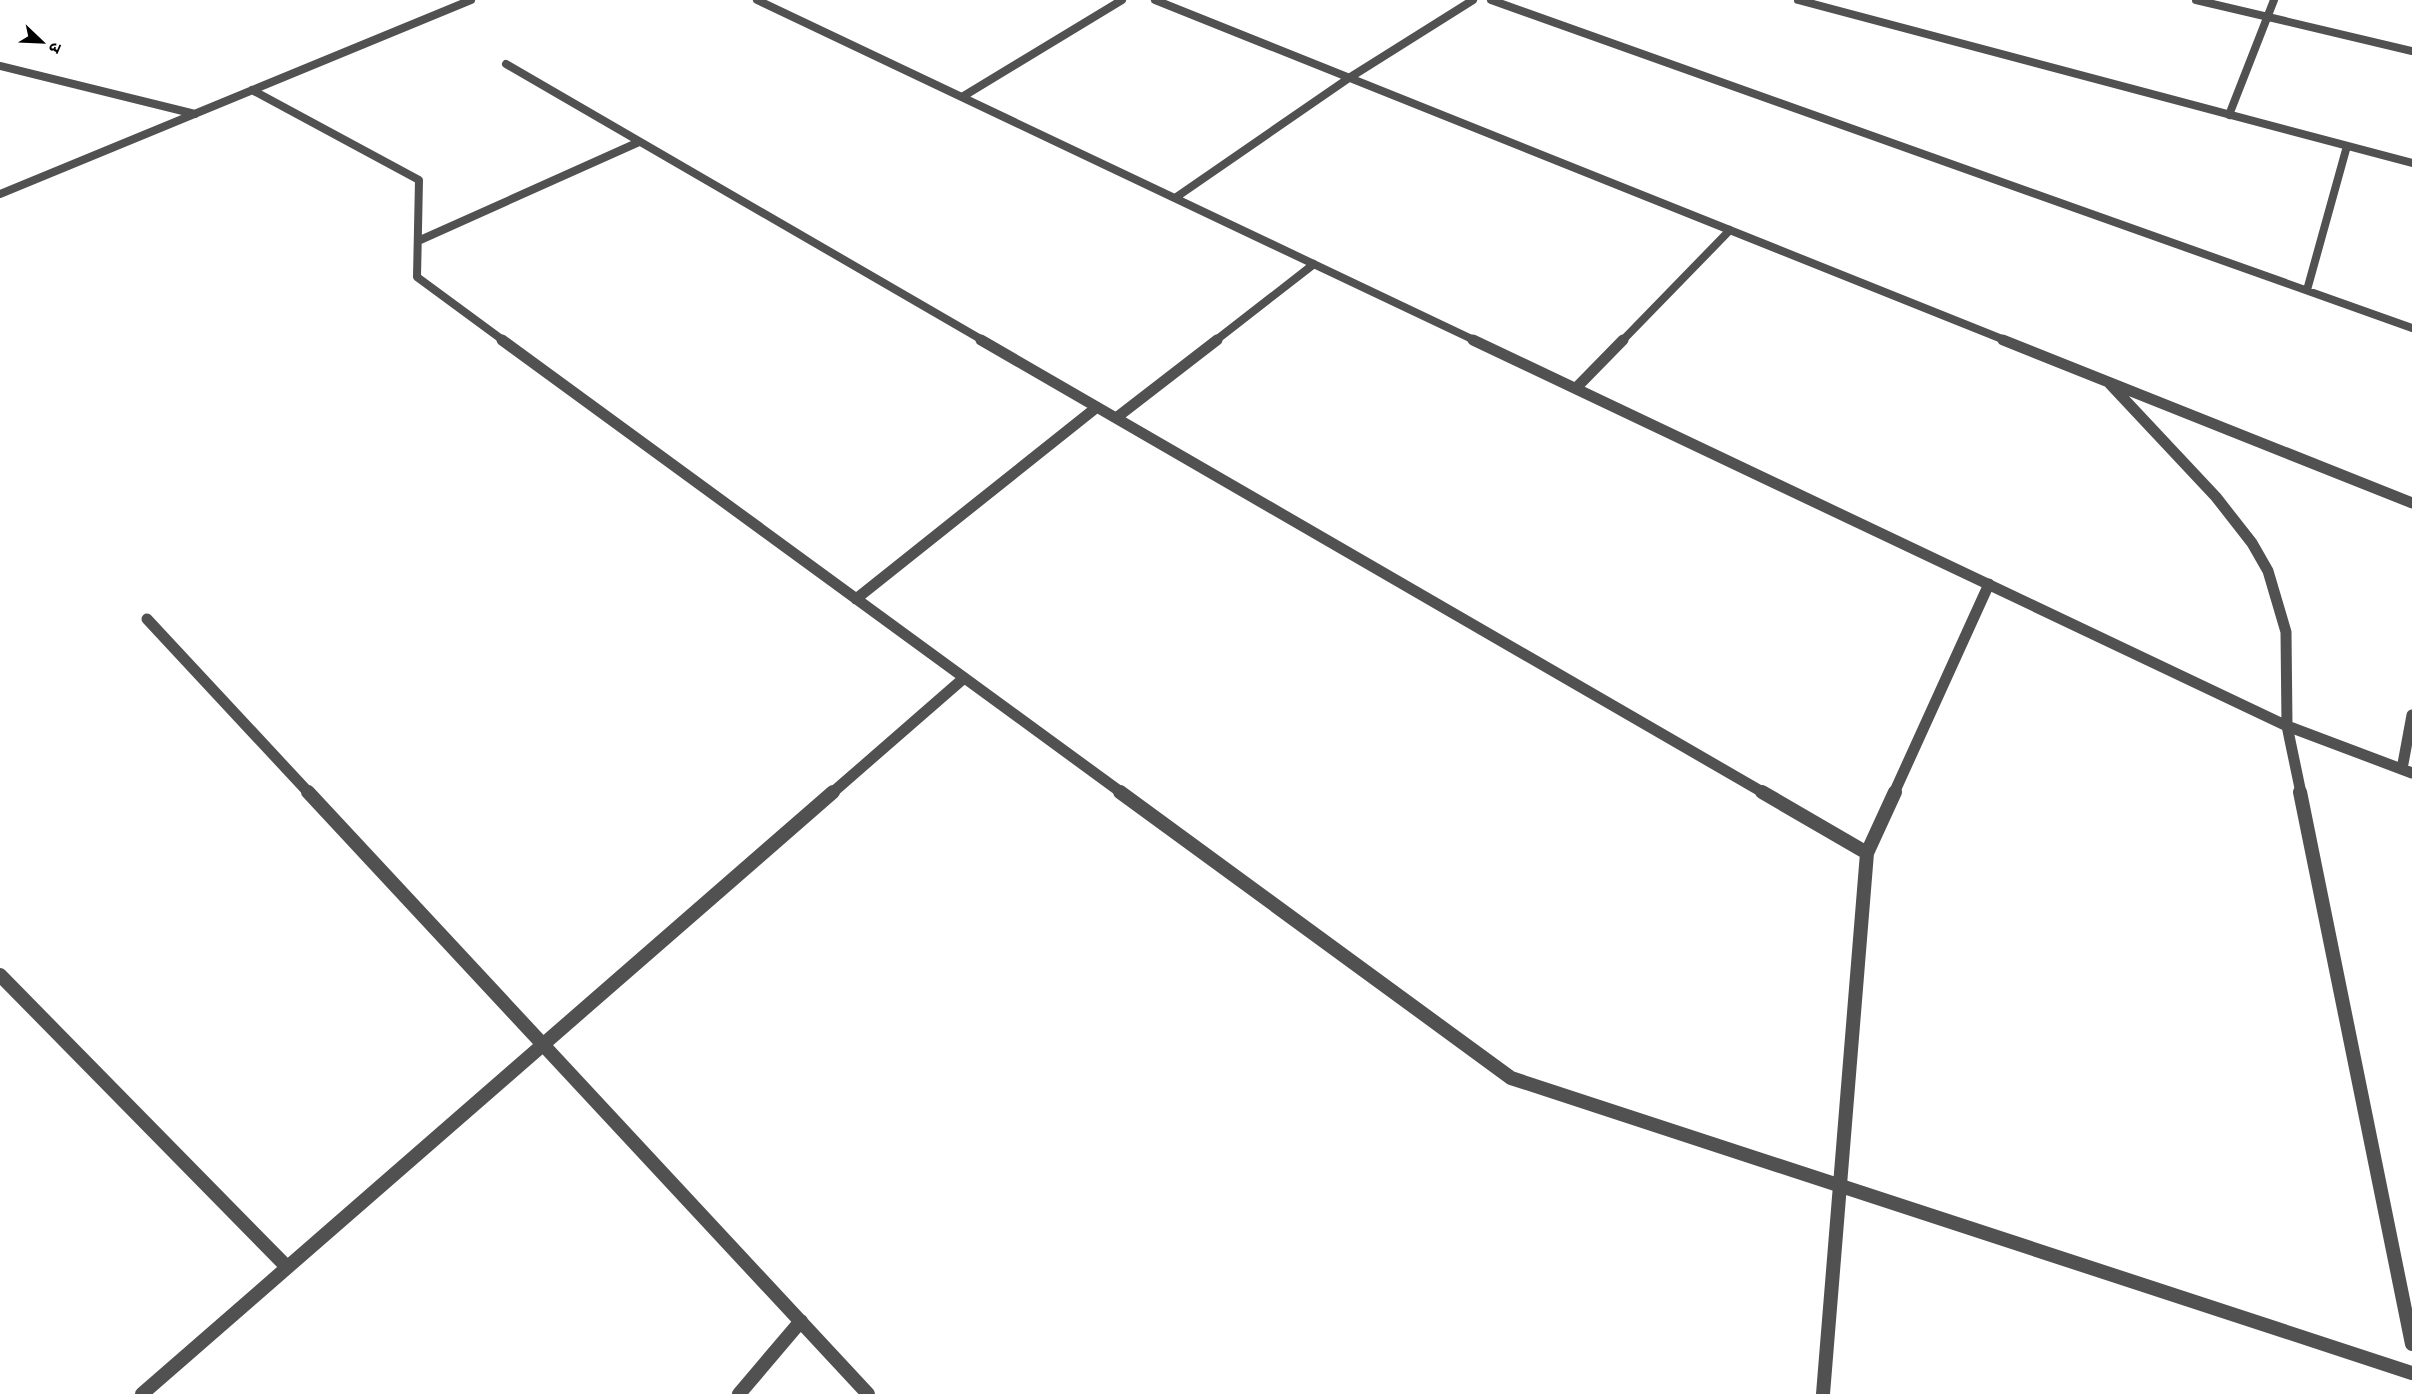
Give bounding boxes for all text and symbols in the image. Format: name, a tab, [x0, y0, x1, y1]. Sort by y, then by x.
north arrow	[12, 12, 72, 72]
text: उ	[43, 39, 65, 56]

